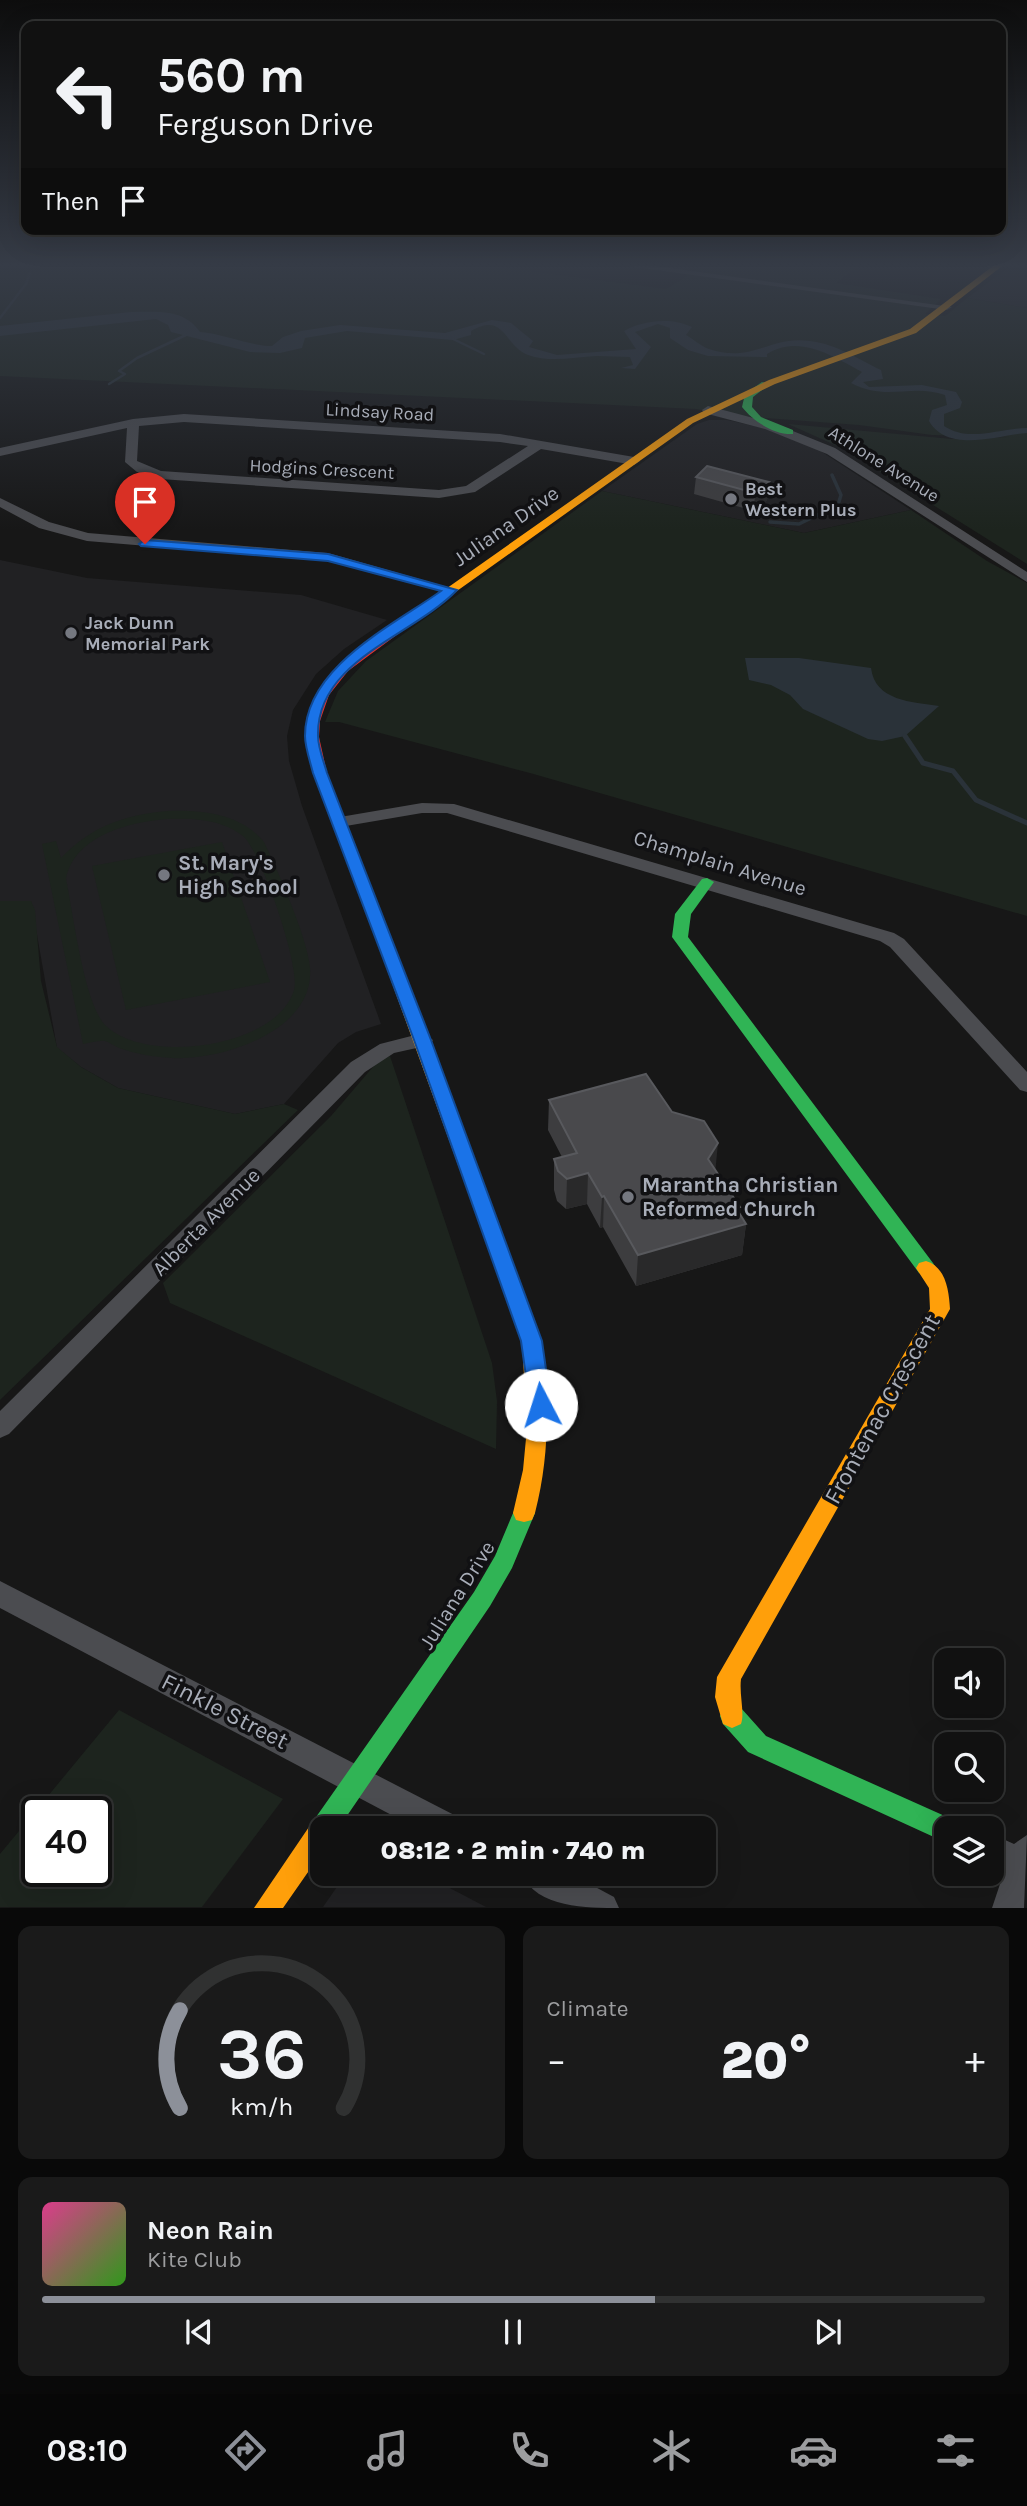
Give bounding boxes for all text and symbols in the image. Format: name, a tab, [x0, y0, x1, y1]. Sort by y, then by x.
text: 560 m	[157, 47, 305, 104]
icon: left	[42, 49, 133, 140]
text: Ferguson Drive	[157, 106, 374, 143]
icon: arrive	[114, 182, 152, 220]
text: Then	[42, 186, 100, 217]
street label: Lindsay Road	[325, 398, 435, 426]
street label: Athlone Avenue	[825, 421, 943, 507]
street label: Hodgins Crescent	[249, 454, 395, 484]
pin	[115, 472, 175, 544]
place label: Best Western Plus	[745, 478, 857, 521]
street label: Juliana Drive	[449, 481, 563, 571]
icon: arrive	[126, 483, 164, 521]
marker: Best Western Plus	[723, 491, 739, 507]
place label: Jack Dunn Memorial Park	[85, 612, 210, 655]
marker: Jack Dunn Memorial Park	[63, 625, 79, 641]
street label: Champlain Avenue	[631, 825, 809, 901]
place label: St. Mary's High School	[178, 851, 298, 899]
marker: St. Mary's High School	[156, 867, 172, 883]
street label: Alberta Avenue	[147, 1163, 265, 1281]
place label: Marantha Christian Reformed Church	[642, 1173, 838, 1221]
marker: Marantha Christian Reformed Church	[620, 1189, 636, 1205]
street label: Frontenac Crescent	[818, 1309, 946, 1509]
position arrow	[504, 1368, 578, 1442]
street label: Juliana Drive	[414, 1536, 500, 1654]
map controls	[934, 1648, 1004, 1886]
button: sound	[934, 1648, 1004, 1718]
street label: Finkle Street	[157, 1667, 293, 1755]
button: search	[934, 1732, 1004, 1802]
speed limit sign: 40	[21, 1796, 112, 1887]
button: layers	[934, 1816, 1004, 1886]
text: 08:12 · 2 min · 740 m	[380, 1835, 646, 1866]
text: Climate	[547, 1995, 629, 2022]
text: 36	[217, 2012, 306, 2097]
text: 20°	[720, 2030, 811, 2091]
text: −	[547, 2038, 566, 2083]
text: +	[965, 2038, 985, 2083]
text: km/h	[230, 2092, 293, 2121]
text: Neon Rain	[147, 2215, 274, 2246]
text: Kite Club	[147, 2246, 242, 2273]
icon: previous	[180, 2313, 218, 2351]
icon: pause	[494, 2313, 532, 2351]
icon: next	[809, 2313, 847, 2351]
icon: directions	[221, 2426, 270, 2475]
icon: music	[363, 2426, 412, 2475]
icon: phone	[505, 2426, 554, 2475]
icon: climate	[647, 2426, 696, 2475]
icon: car	[789, 2426, 838, 2475]
icon: filters	[931, 2426, 980, 2475]
text: 08:10	[47, 2432, 128, 2469]

